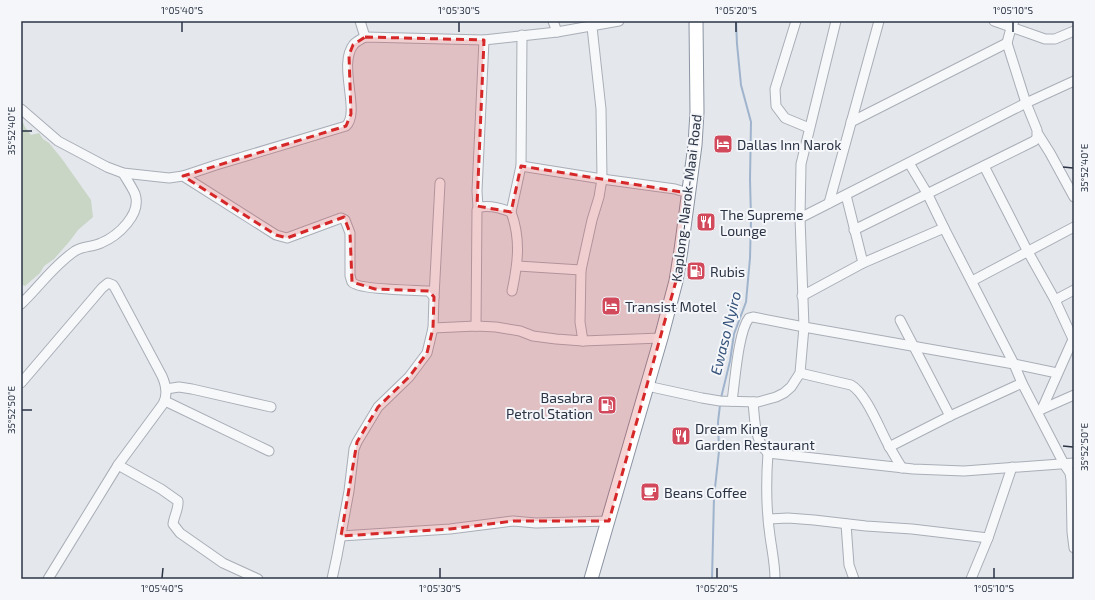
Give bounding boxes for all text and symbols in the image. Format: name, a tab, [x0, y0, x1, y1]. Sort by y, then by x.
text: 1°05'40"S	[161, 4, 203, 16]
text: 1°05'30"S	[438, 4, 480, 16]
text: 1°05'20"S	[715, 4, 757, 16]
text: 1°05'10"S	[993, 4, 1034, 16]
text: 35°52'40"E	[5, 106, 17, 155]
street label: Kaplong-Narok-Maai Road	[667, 113, 705, 283]
hotel icon: Dallas Inn Narok	[712, 133, 734, 155]
place label: Dallas Inn Narok	[737, 136, 841, 153]
text: 35°52'40"E	[1078, 143, 1090, 192]
place label: The Supreme Lounge	[720, 206, 804, 239]
restaurant icon: The Supreme Lounge	[695, 211, 717, 233]
fuel station icon: Rubis	[685, 260, 707, 282]
place label: Rubis	[710, 263, 745, 280]
water label: Ewaso Nyiro	[706, 289, 745, 377]
hotel icon: Transist Motel	[600, 295, 622, 317]
place label: Transist Motel	[625, 298, 717, 315]
text: 35°52'50"E	[5, 386, 17, 434]
place label: Basabra Petrol Station	[506, 389, 593, 422]
fuel station icon: Basabra Petrol Station	[596, 394, 618, 416]
place label: Dream King Garden Restaurant	[695, 420, 815, 453]
text: 35°52'50"E	[1078, 423, 1090, 471]
restaurant icon: Dream King Garden Restaurant	[670, 425, 692, 447]
cafe icon: Beans Coffee	[639, 481, 661, 503]
place label: Beans Coffee	[664, 484, 747, 501]
text: 1°05'40"S	[141, 582, 183, 594]
text: 1°05'30"S	[419, 582, 461, 594]
text: 1°05'20"S	[696, 582, 738, 594]
text: 1°05'10"S	[974, 582, 1015, 594]

